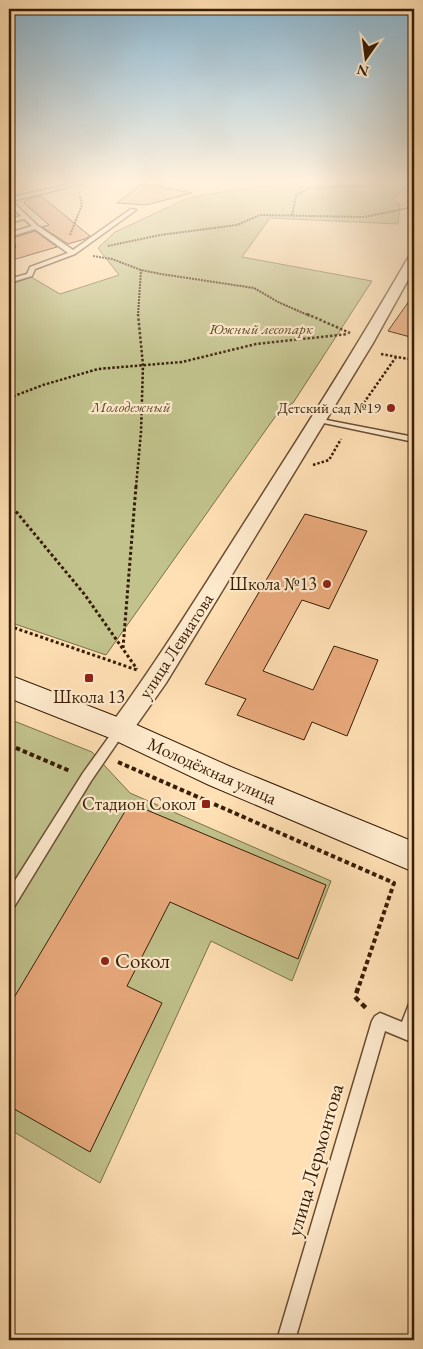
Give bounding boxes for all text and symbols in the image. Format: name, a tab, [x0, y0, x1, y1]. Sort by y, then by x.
north arrow	[340, 32, 390, 82]
text: N	[355, 60, 371, 81]
park label: Южный лесопарк	[208, 319, 314, 338]
park label: Молодежный	[90, 397, 171, 416]
place label: Детский сад №19	[277, 398, 381, 417]
marker: Детский сад №19	[385, 402, 397, 414]
place label: Школа №13	[229, 572, 317, 595]
marker: Школа №13	[321, 578, 333, 590]
street label: улица Левиатова	[133, 588, 219, 703]
marker: Школа 13	[83, 672, 95, 684]
place label: Школа 13	[53, 685, 125, 708]
street label: Молодёжная улица	[144, 732, 281, 810]
place label: Стадион Сокол	[82, 792, 196, 815]
marker: Стадион Сокол	[200, 798, 212, 810]
place label: Сокол	[115, 947, 170, 974]
marker: Сокол	[99, 955, 111, 967]
street label: улица Лермонтова	[280, 1080, 349, 1239]

